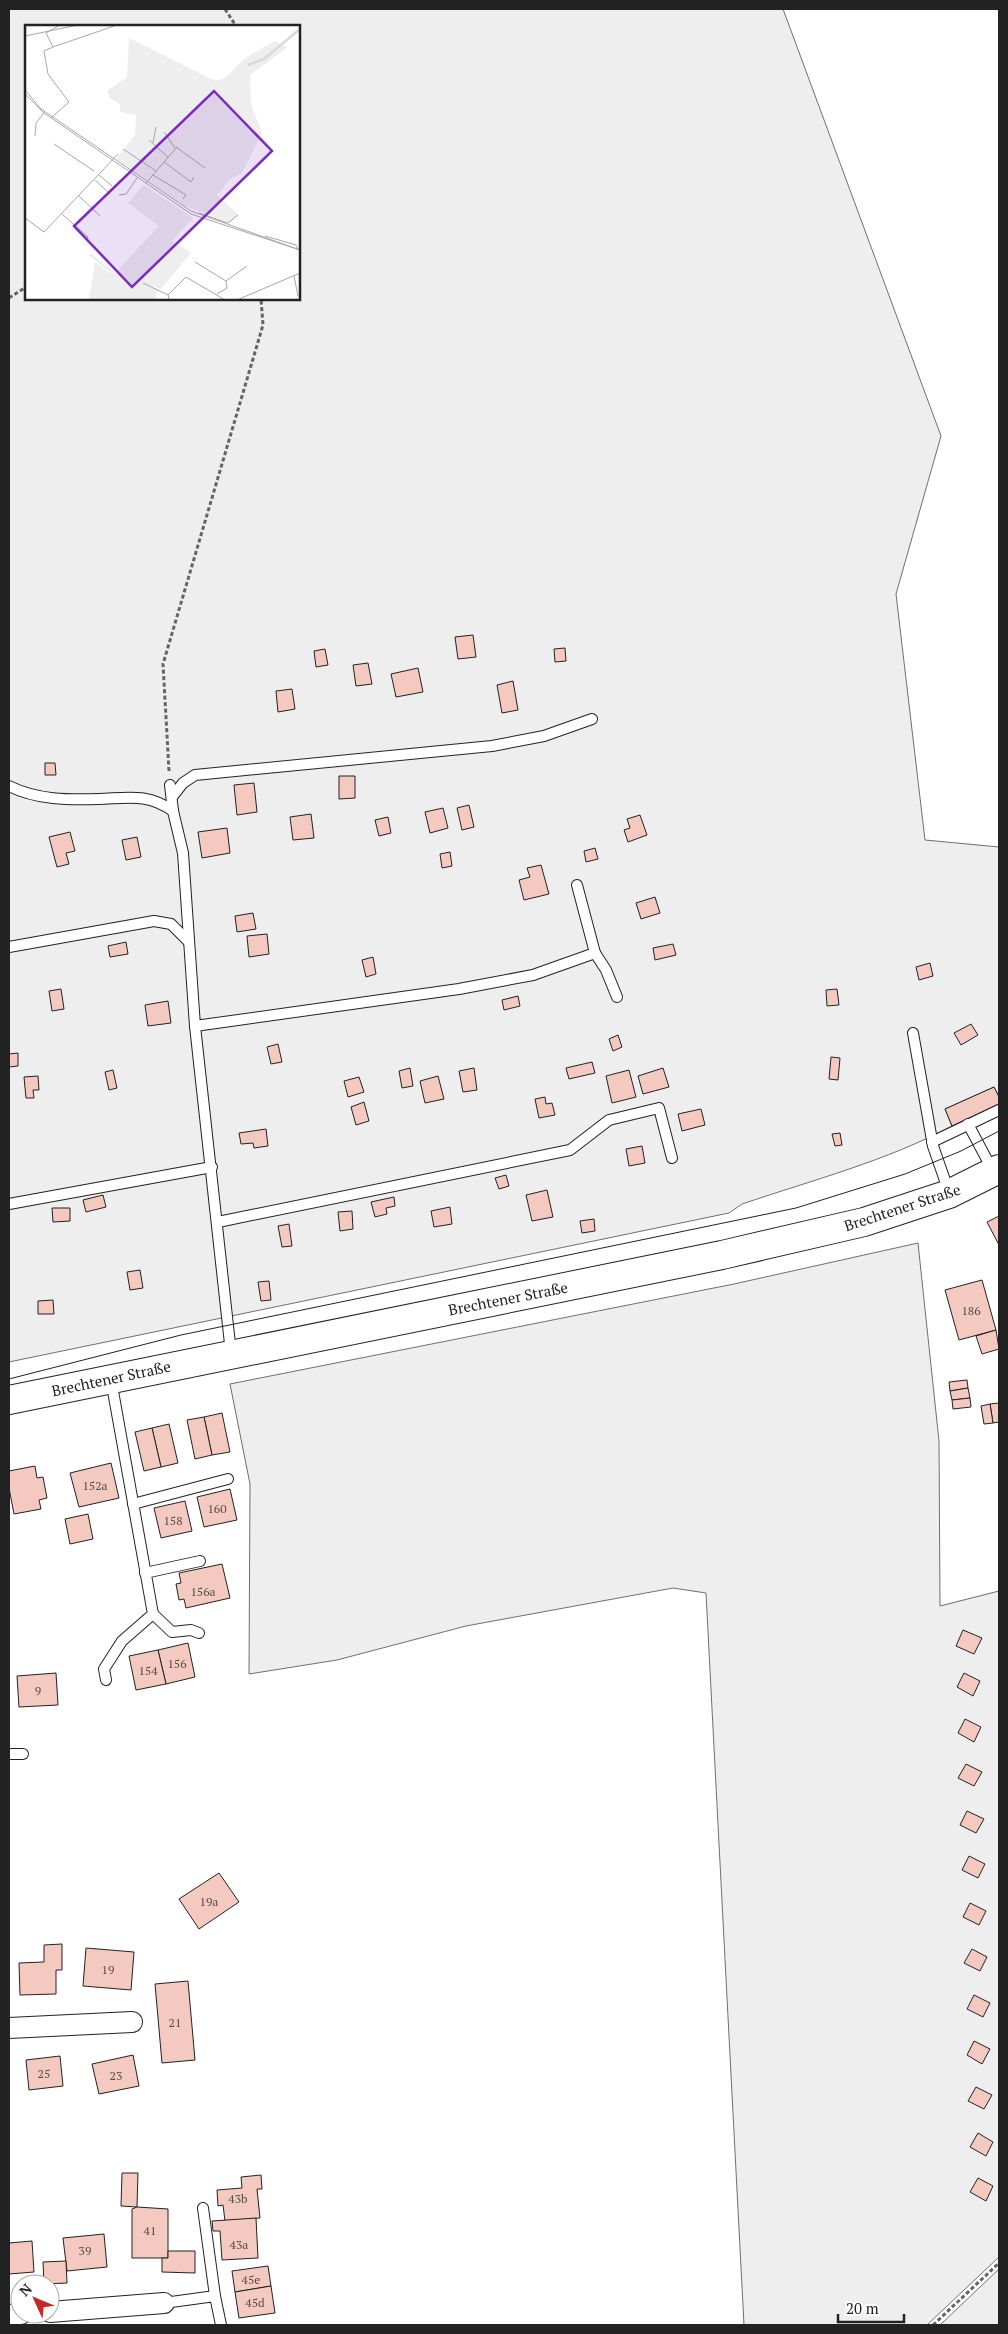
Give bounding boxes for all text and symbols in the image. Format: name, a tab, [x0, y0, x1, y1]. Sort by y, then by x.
inset map	[25, 25, 300, 300]
street label: Brechtener Straße	[841, 1179, 963, 1235]
street label: Brechtener Straße	[447, 1277, 569, 1319]
house number: 186	[961, 1303, 981, 1318]
street label: Brechtener Straße	[50, 1356, 172, 1400]
house number: 152a	[82, 1478, 108, 1493]
house number: 160	[207, 1501, 227, 1516]
house number: 158	[163, 1513, 183, 1528]
house number: 156a	[190, 1584, 216, 1599]
house number: 156	[167, 1656, 187, 1671]
house number: 154	[138, 1663, 158, 1678]
house number: 9	[35, 1683, 41, 1698]
house number: 19a	[200, 1894, 218, 1909]
house number: 19	[102, 1962, 114, 1977]
house number: 21	[169, 2015, 181, 2030]
house number: 25	[38, 2066, 50, 2081]
house number: 23	[110, 2068, 122, 2083]
house number: 43b	[228, 2191, 248, 2206]
house number: 41	[144, 2223, 156, 2238]
house number: 43a	[230, 2237, 248, 2252]
house number: 39	[79, 2243, 91, 2258]
house number: 45e	[242, 2272, 260, 2287]
north arrow	[10, 2274, 60, 2324]
text: N	[15, 2279, 36, 2300]
scale bar	[838, 2292, 904, 2324]
house number: 45d	[245, 2295, 265, 2310]
text: 20 m	[846, 2298, 879, 2318]

